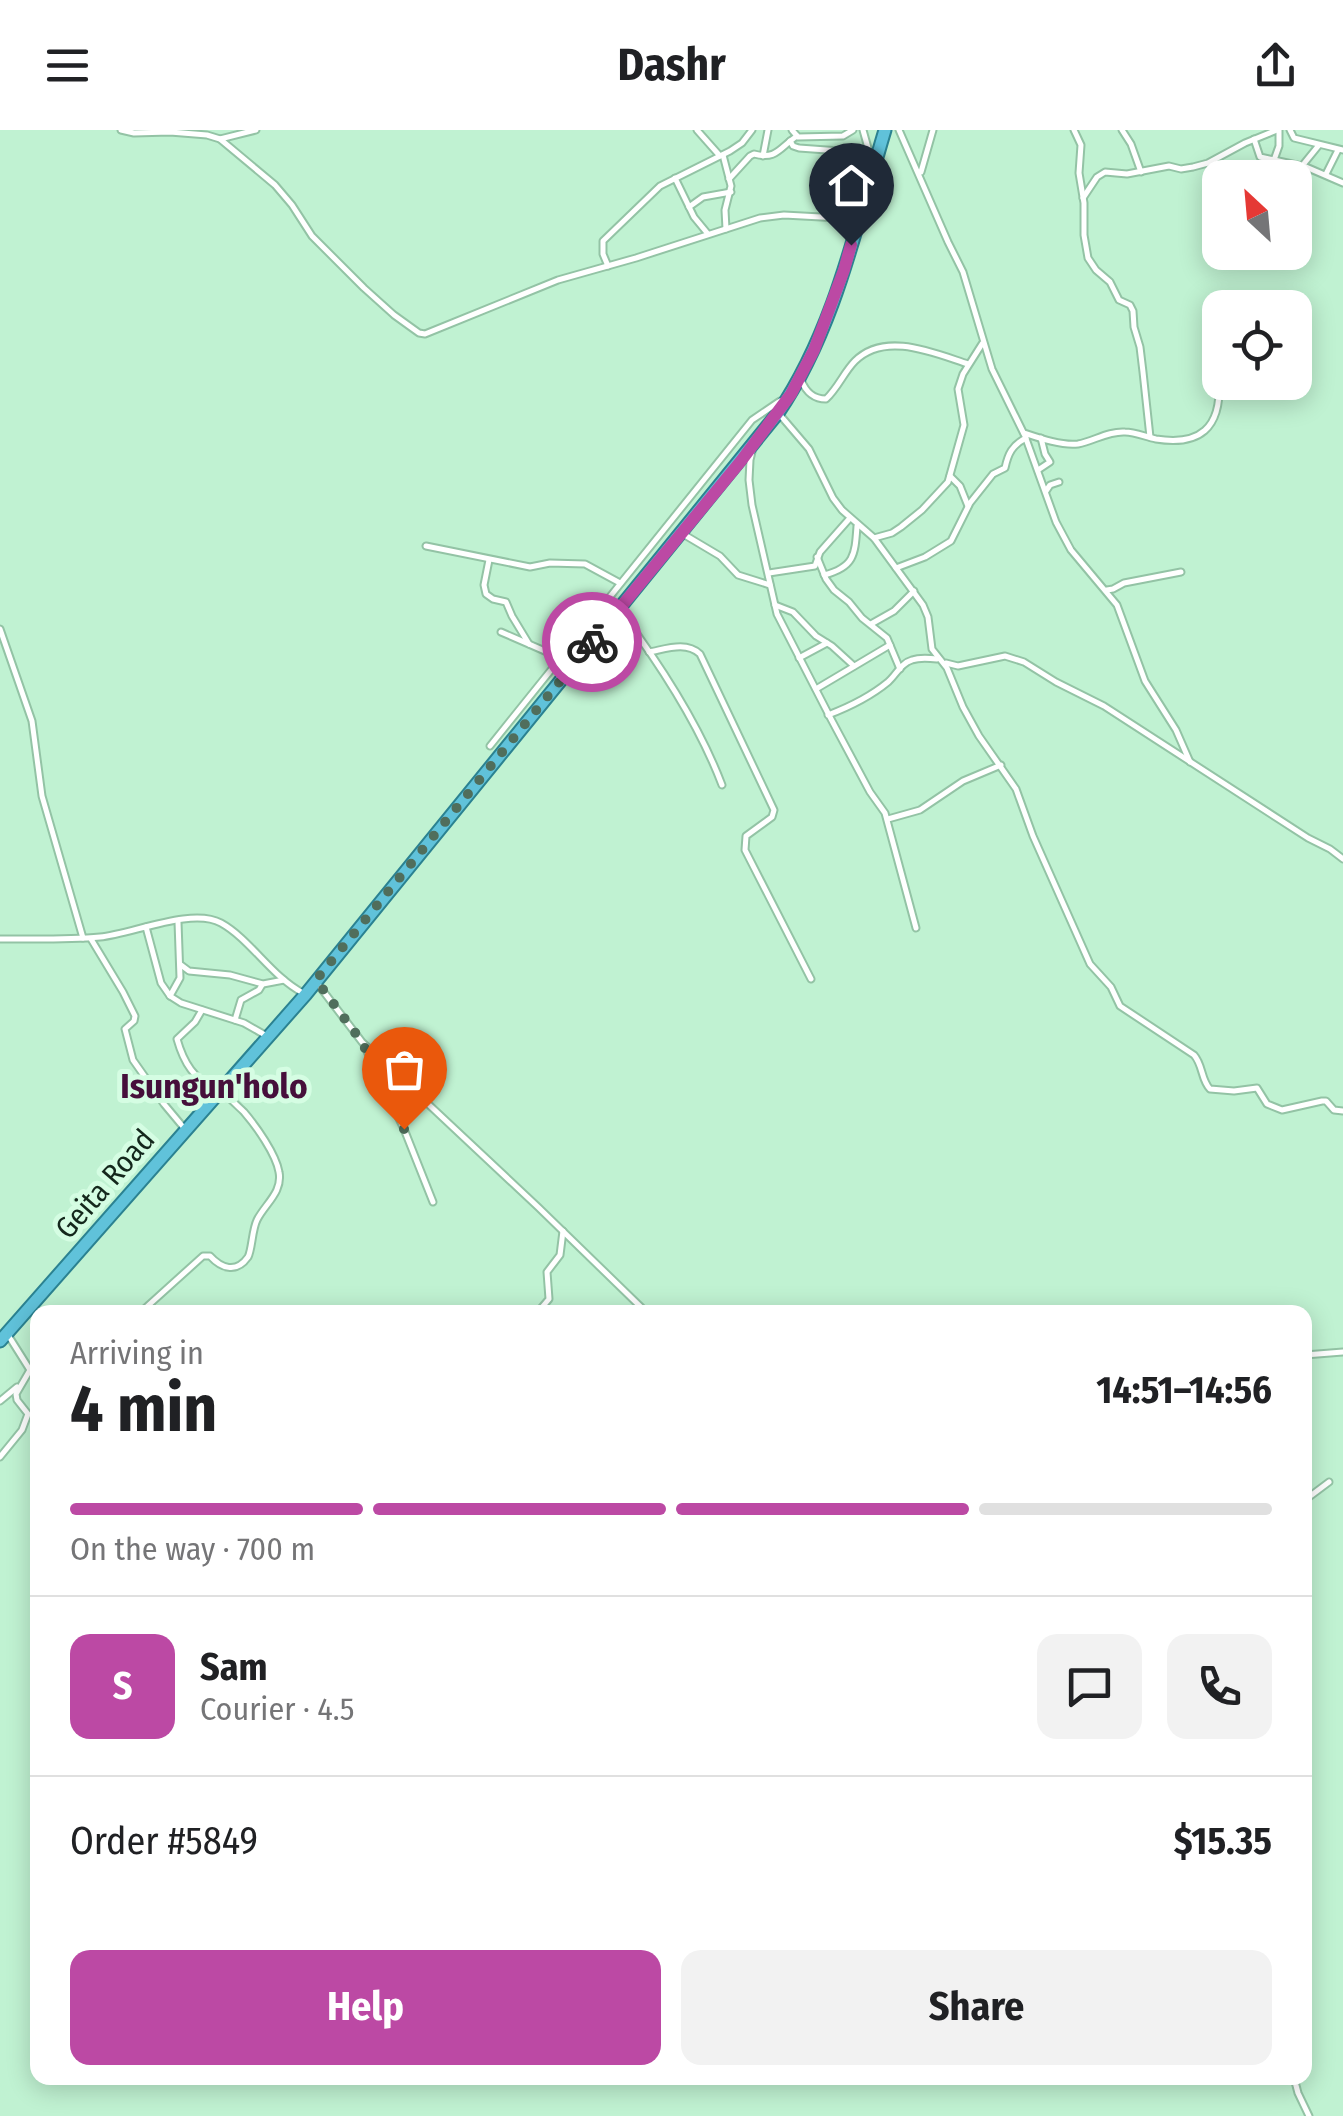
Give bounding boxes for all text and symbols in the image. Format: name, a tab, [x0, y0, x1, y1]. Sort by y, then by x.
icon: menu	[40, 38, 95, 93]
text: Dashr	[617, 38, 726, 92]
icon: share	[1248, 38, 1303, 93]
pin	[809, 143, 894, 246]
icon: home	[824, 158, 879, 213]
north arrow	[1202, 160, 1312, 270]
map controls	[1202, 160, 1312, 400]
button: locate	[1202, 290, 1312, 400]
courier	[542, 592, 642, 692]
icon: bike	[565, 615, 620, 670]
pin	[362, 1027, 447, 1130]
icon: bag	[377, 1042, 432, 1097]
district label: Isungun'holo	[120, 1065, 308, 1107]
street label: Geita Road	[48, 1122, 162, 1246]
text: Arriving in	[70, 1334, 204, 1372]
text: 14:51–14:56	[1096, 1367, 1272, 1413]
text: 4 min	[70, 1370, 217, 1448]
text: On the way · 700 m	[70, 1530, 315, 1568]
button: chat	[1037, 1634, 1142, 1739]
button: phone	[1167, 1634, 1272, 1739]
text: Sam	[200, 1644, 268, 1690]
text: S	[113, 1663, 132, 1709]
text: Courier · 4.5	[200, 1690, 355, 1728]
text: Order #5849	[70, 1818, 258, 1864]
text: $15.35	[1174, 1818, 1272, 1864]
button: Help	[70, 1950, 661, 2065]
button: Share	[681, 1950, 1272, 2065]

